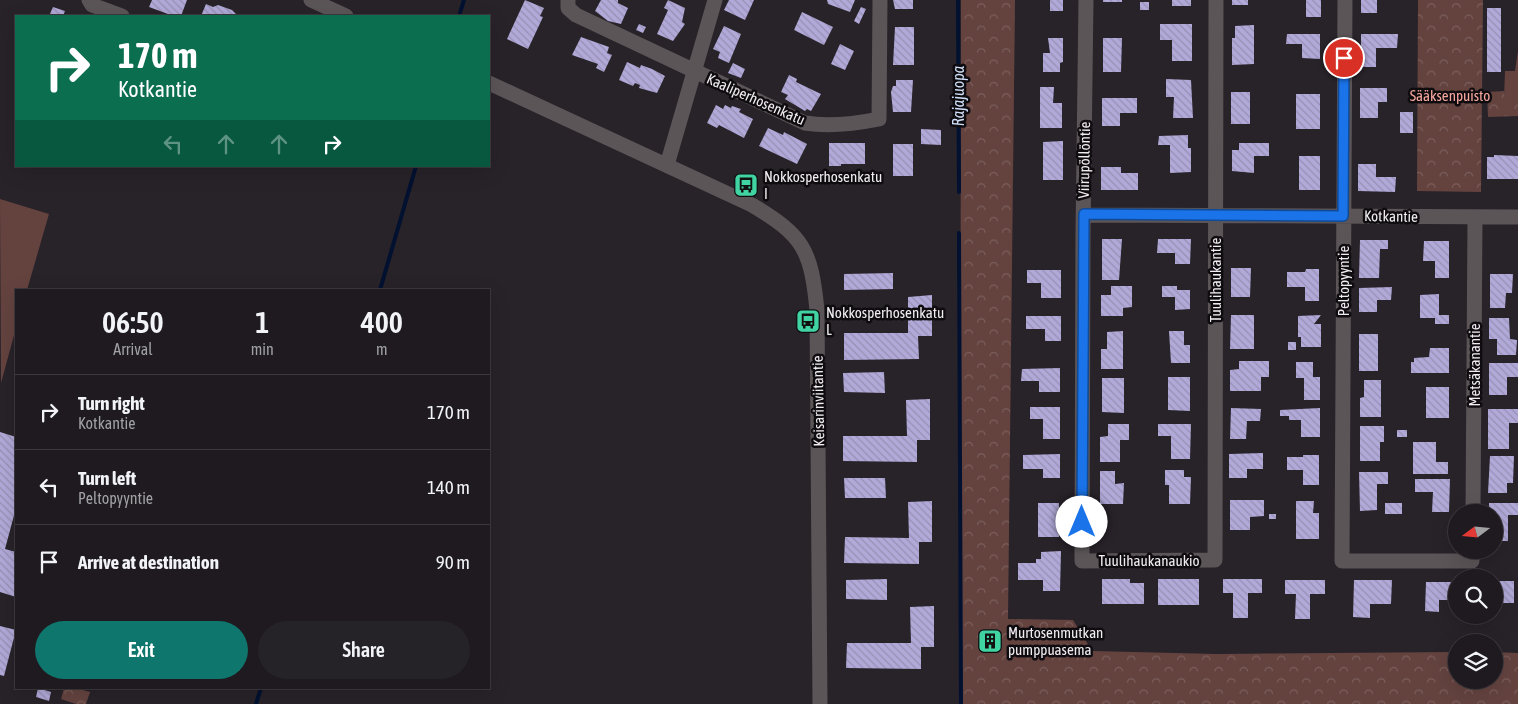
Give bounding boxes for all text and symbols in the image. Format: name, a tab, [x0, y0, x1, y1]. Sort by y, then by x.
icon: right	[35, 35, 100, 100]
text: 170 m	[118, 35, 197, 75]
pin	[1323, 37, 1365, 79]
icon: arrive	[1330, 44, 1358, 72]
water label: Rajajuopa	[949, 65, 968, 126]
street label: Kaaliperhosenkatu	[704, 70, 808, 128]
text: Kotkantie	[118, 76, 197, 102]
park label: Sääksenpuisto	[1410, 87, 1490, 104]
street label: Viirupöllöntie	[1075, 121, 1093, 199]
icon: left	[159, 130, 187, 158]
icon: ahead	[212, 130, 240, 158]
icon: ahead	[265, 130, 293, 158]
icon: right	[318, 130, 346, 158]
place label: Nokkosperhosenkatu I	[764, 168, 882, 202]
bus stop icon: Nokkosperhosenkatu I	[733, 172, 759, 198]
street label: Kotkantie	[1364, 207, 1418, 225]
street label: Tuulihaukantie	[1207, 237, 1224, 322]
street label: Peltopyyntie	[1335, 246, 1352, 316]
place label: Nokkosperhosenkatu L	[826, 304, 944, 338]
text: 06:50	[102, 305, 164, 339]
text: 1	[255, 305, 269, 339]
text: 400	[361, 305, 403, 339]
bus stop icon: Nokkosperhosenkatu L	[795, 308, 821, 334]
street label: Metsäkanantie	[1466, 323, 1483, 407]
text: Arrival	[113, 340, 152, 358]
text: min	[251, 340, 274, 358]
text: m	[376, 340, 388, 358]
street label: Keisarinviitantie	[809, 355, 827, 447]
text: Turn right	[78, 392, 145, 414]
icon: right	[35, 398, 63, 426]
text: 170 m	[427, 401, 470, 423]
text: Kotkantie	[78, 414, 135, 432]
text: Turn left	[78, 467, 136, 489]
icon: left	[35, 473, 63, 501]
text: 140 m	[427, 476, 470, 498]
text: Peltopyyntie	[78, 489, 153, 507]
position arrow	[1055, 495, 1107, 547]
north arrow	[1448, 504, 1502, 559]
map controls	[1448, 504, 1503, 689]
icon: arrive	[35, 548, 63, 576]
text: Arrive at destination	[78, 551, 219, 573]
text: 90 m	[436, 551, 470, 573]
street label: Tuulihaukanaukio	[1099, 552, 1199, 569]
button: search	[1448, 569, 1503, 624]
button: Exit	[35, 621, 248, 679]
button: Share	[258, 621, 470, 679]
place label: Murtosenmutkan pumppuasema	[1008, 624, 1103, 658]
building icon: Murtosenmutkan pumppuasema	[977, 628, 1003, 654]
button: layers	[1448, 634, 1503, 689]

